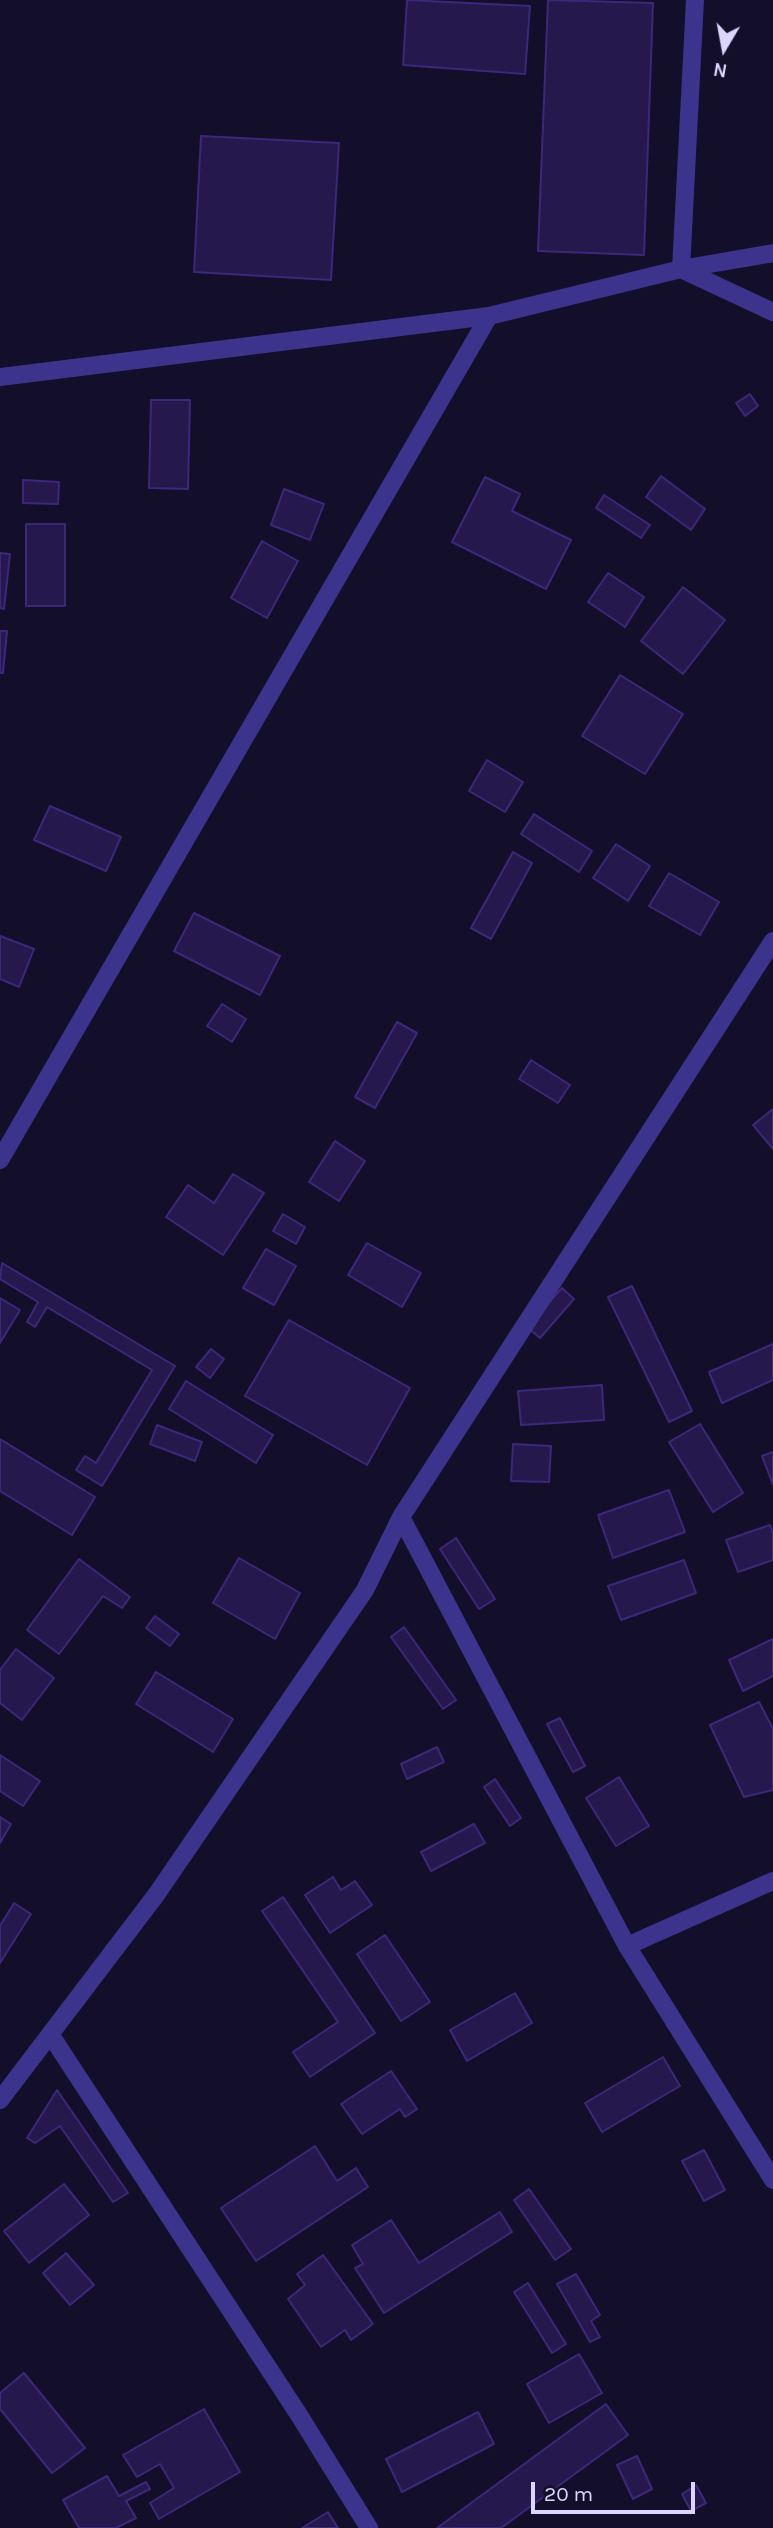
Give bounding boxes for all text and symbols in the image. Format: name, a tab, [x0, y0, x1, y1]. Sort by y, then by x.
north arrow	[689, 14, 759, 84]
text: N	[712, 58, 729, 82]
scale bar	[535, 2468, 700, 2512]
text: 20 m	[544, 2482, 593, 2506]

